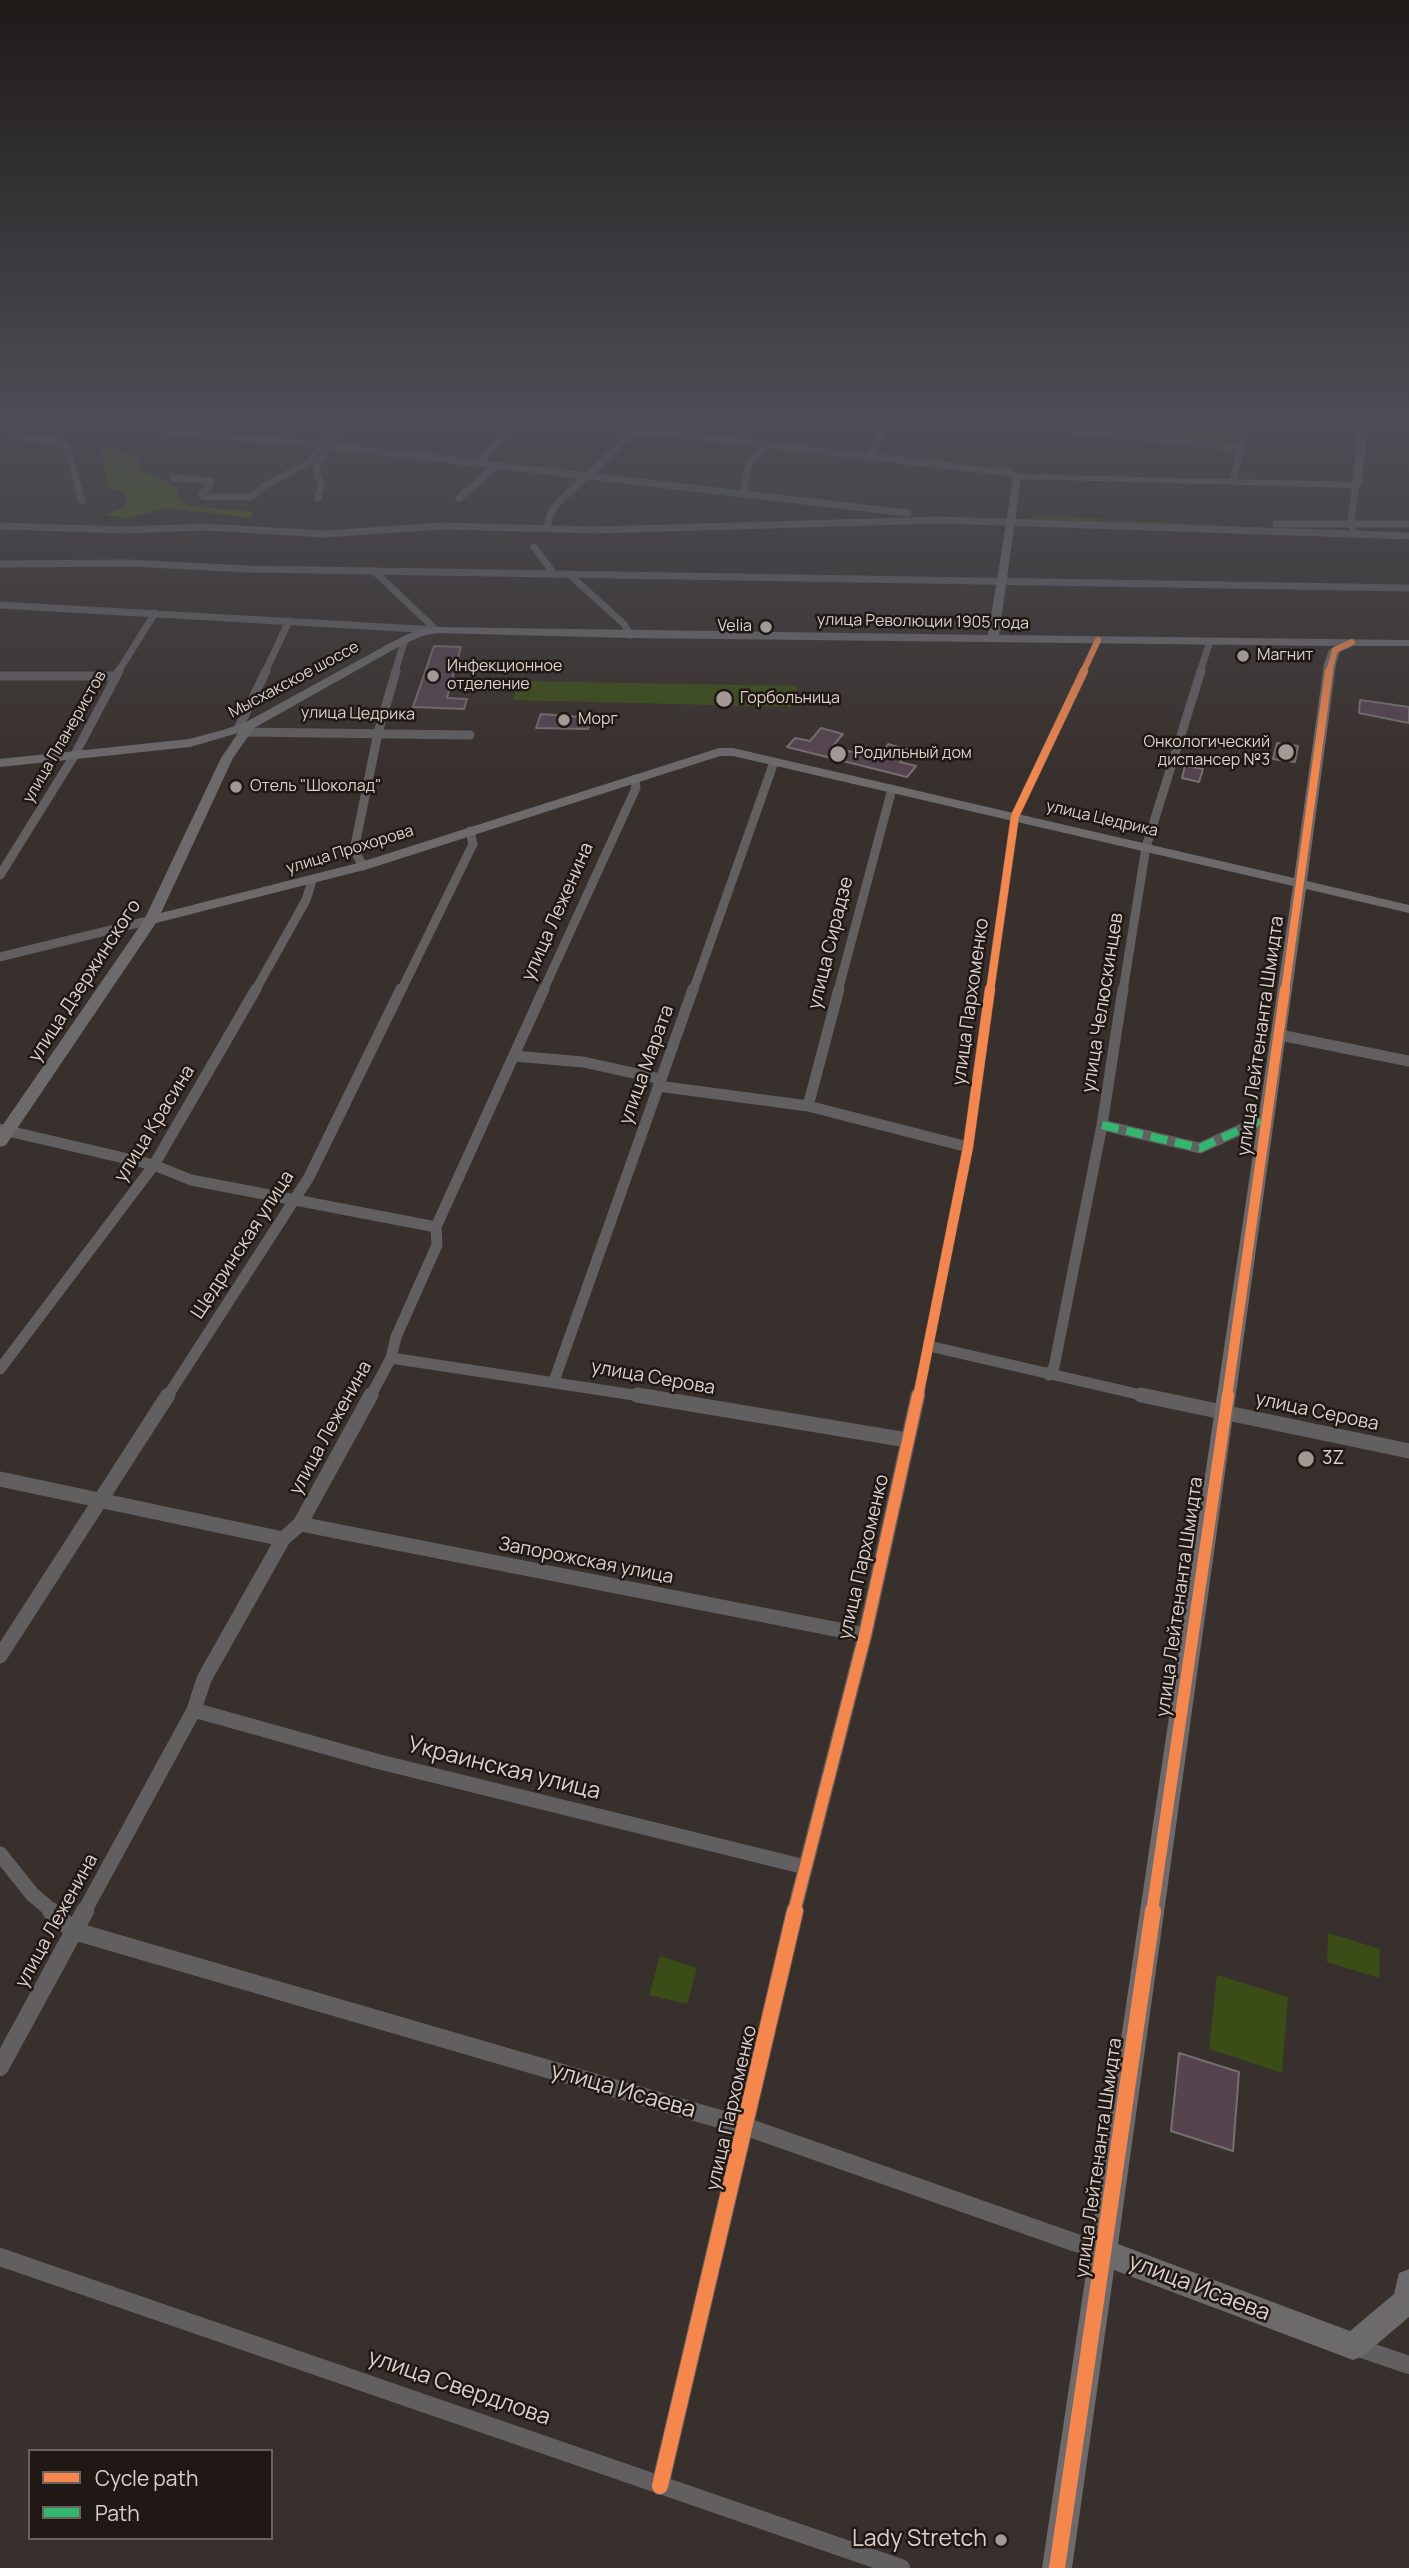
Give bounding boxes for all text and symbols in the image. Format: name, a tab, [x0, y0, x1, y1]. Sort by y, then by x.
street label: улица Революции 1905 года	[817, 611, 1029, 633]
place label: Velia	[718, 617, 752, 637]
marker: Velia	[758, 619, 774, 635]
street label: Мысхакское шоссе	[226, 638, 362, 722]
place label: Магнит	[1257, 646, 1313, 666]
marker: Магнит	[1235, 648, 1251, 664]
place label: Инфекционное отделение	[447, 657, 562, 695]
street label: улица Планеристов	[19, 667, 111, 807]
marker: Инфекционное отделение	[425, 668, 441, 684]
marker: Горбольница	[714, 689, 734, 709]
place label: Горбольница	[740, 689, 840, 709]
street label: улица Цедрика	[301, 703, 415, 725]
place label: Морг	[578, 710, 618, 730]
marker: Морг	[556, 712, 572, 728]
place label: Онкологический диспансер №3	[1143, 733, 1270, 771]
marker: Онкологический диспансер №3	[1276, 742, 1296, 762]
marker: Родильный дом	[828, 744, 848, 764]
place label: Родильный дом	[854, 744, 972, 764]
place label: Отель "Шоколад"	[250, 777, 381, 797]
marker: Отель "Шоколад"	[228, 779, 244, 795]
street label: улица Цедрика	[1044, 797, 1160, 841]
street label: улица Прохорова	[284, 821, 416, 879]
street label: улица Леженина	[517, 839, 599, 985]
street label: улица Сирадзе	[804, 874, 858, 1012]
street label: улица Дзержинского	[24, 895, 146, 1067]
street label: улица Челюскинцев	[1078, 911, 1128, 1095]
street label: улица Лейтенанта Шмидта	[1233, 914, 1289, 1158]
street label: улица Пархоменко	[948, 917, 994, 1087]
street label: улица Марата	[615, 1002, 679, 1128]
street label: улица Красина	[110, 1061, 200, 1187]
street label: Щедринская улица	[187, 1167, 299, 1323]
street label: улица Серова	[589, 1356, 717, 1400]
street label: улица Леженина	[285, 1357, 377, 1499]
street label: улица Серова	[1253, 1388, 1381, 1436]
place label: 3Z	[1322, 1448, 1344, 1470]
marker: 3Z	[1296, 1449, 1316, 1469]
street label: улица Пархоменко	[834, 1472, 894, 1642]
street label: улица Лейтенанта Шмидта	[1152, 1475, 1208, 1719]
street label: Запорожская улица	[497, 1533, 675, 1589]
street label: Украинская улица	[405, 1732, 603, 1806]
street label: улица Леженина	[11, 1850, 103, 1992]
street label: улица Пархоменко	[702, 2023, 762, 2193]
street label: улица Лейтенанта Шмидта	[1071, 2036, 1127, 2280]
street label: улица Исаева	[547, 2057, 699, 2125]
street label: улица Исаева	[1124, 2248, 1274, 2328]
street label: улица Свердлова	[364, 2344, 554, 2432]
legend	[28, 2449, 273, 2540]
text: Cycle path	[95, 2464, 198, 2492]
text: Path	[95, 2499, 140, 2527]
place label: Lady Stretch	[852, 2526, 987, 2554]
marker: Lady Stretch	[993, 2532, 1009, 2548]

